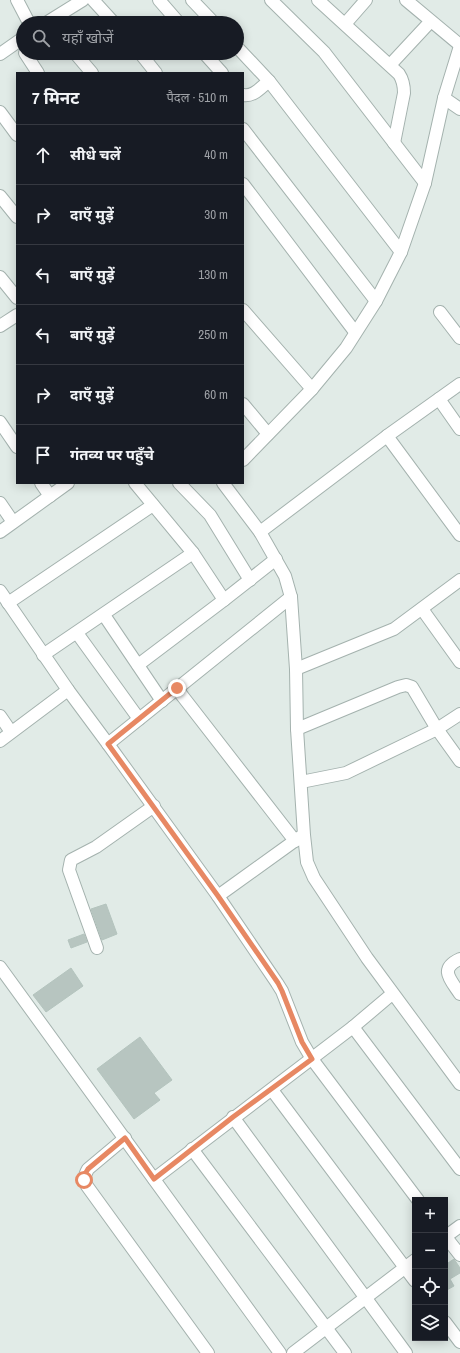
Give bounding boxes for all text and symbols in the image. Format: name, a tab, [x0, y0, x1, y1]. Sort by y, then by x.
search box	[16, 16, 244, 60]
icon: search	[30, 27, 52, 49]
text: यहाँ खोजें	[62, 27, 113, 48]
text: 7 मिनट	[32, 86, 79, 109]
text: पैदल · 510 m	[166, 89, 228, 106]
icon: ahead	[32, 144, 54, 166]
text: सीधे चलें	[70, 144, 121, 165]
text: 40 m	[204, 146, 228, 163]
icon: right	[32, 204, 54, 226]
text: दाएँ मुड़ें	[70, 204, 114, 225]
text: 30 m	[204, 206, 228, 223]
icon: left	[32, 264, 54, 286]
text: बाएँ मुड़ें	[70, 264, 115, 285]
text: 130 m	[198, 266, 228, 283]
icon: left	[32, 324, 54, 346]
text: बाएँ मुड़ें	[70, 324, 115, 345]
text: 250 m	[198, 326, 228, 343]
icon: right	[32, 384, 54, 406]
text: दाएँ मुड़ें	[70, 384, 114, 405]
text: 60 m	[204, 386, 228, 403]
icon: arrive	[32, 444, 54, 466]
text: गंतव्य पर पहुँचे	[70, 444, 154, 465]
route end	[168, 679, 186, 697]
route start	[75, 1171, 93, 1189]
map controls	[412, 1197, 448, 1341]
button: +	[412, 1197, 448, 1233]
button: −	[412, 1233, 448, 1269]
button: locate	[412, 1269, 448, 1305]
button: layers	[412, 1305, 448, 1341]

